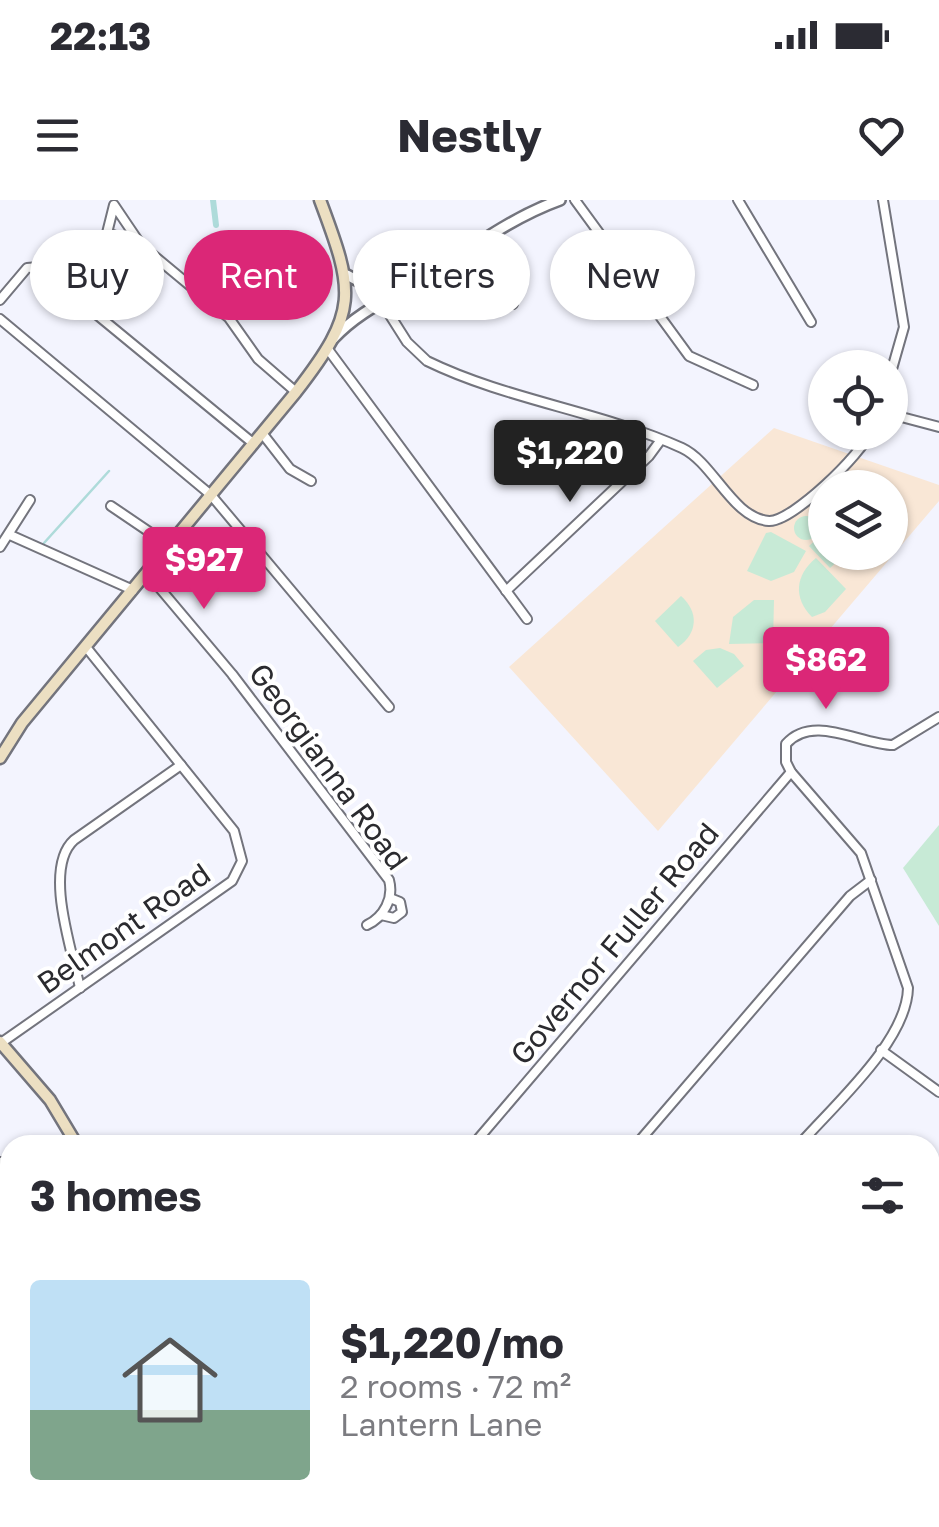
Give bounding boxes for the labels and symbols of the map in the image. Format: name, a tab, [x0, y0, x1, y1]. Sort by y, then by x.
pin: $1,220	[489, 420, 651, 505]
pin: $927	[145, 527, 263, 612]
pin: $862	[767, 627, 885, 712]
street label: Georgianna Road	[242, 656, 416, 877]
street label: Governor Fuller Road	[503, 815, 726, 1072]
street label: Belmont Road	[30, 855, 217, 1001]

